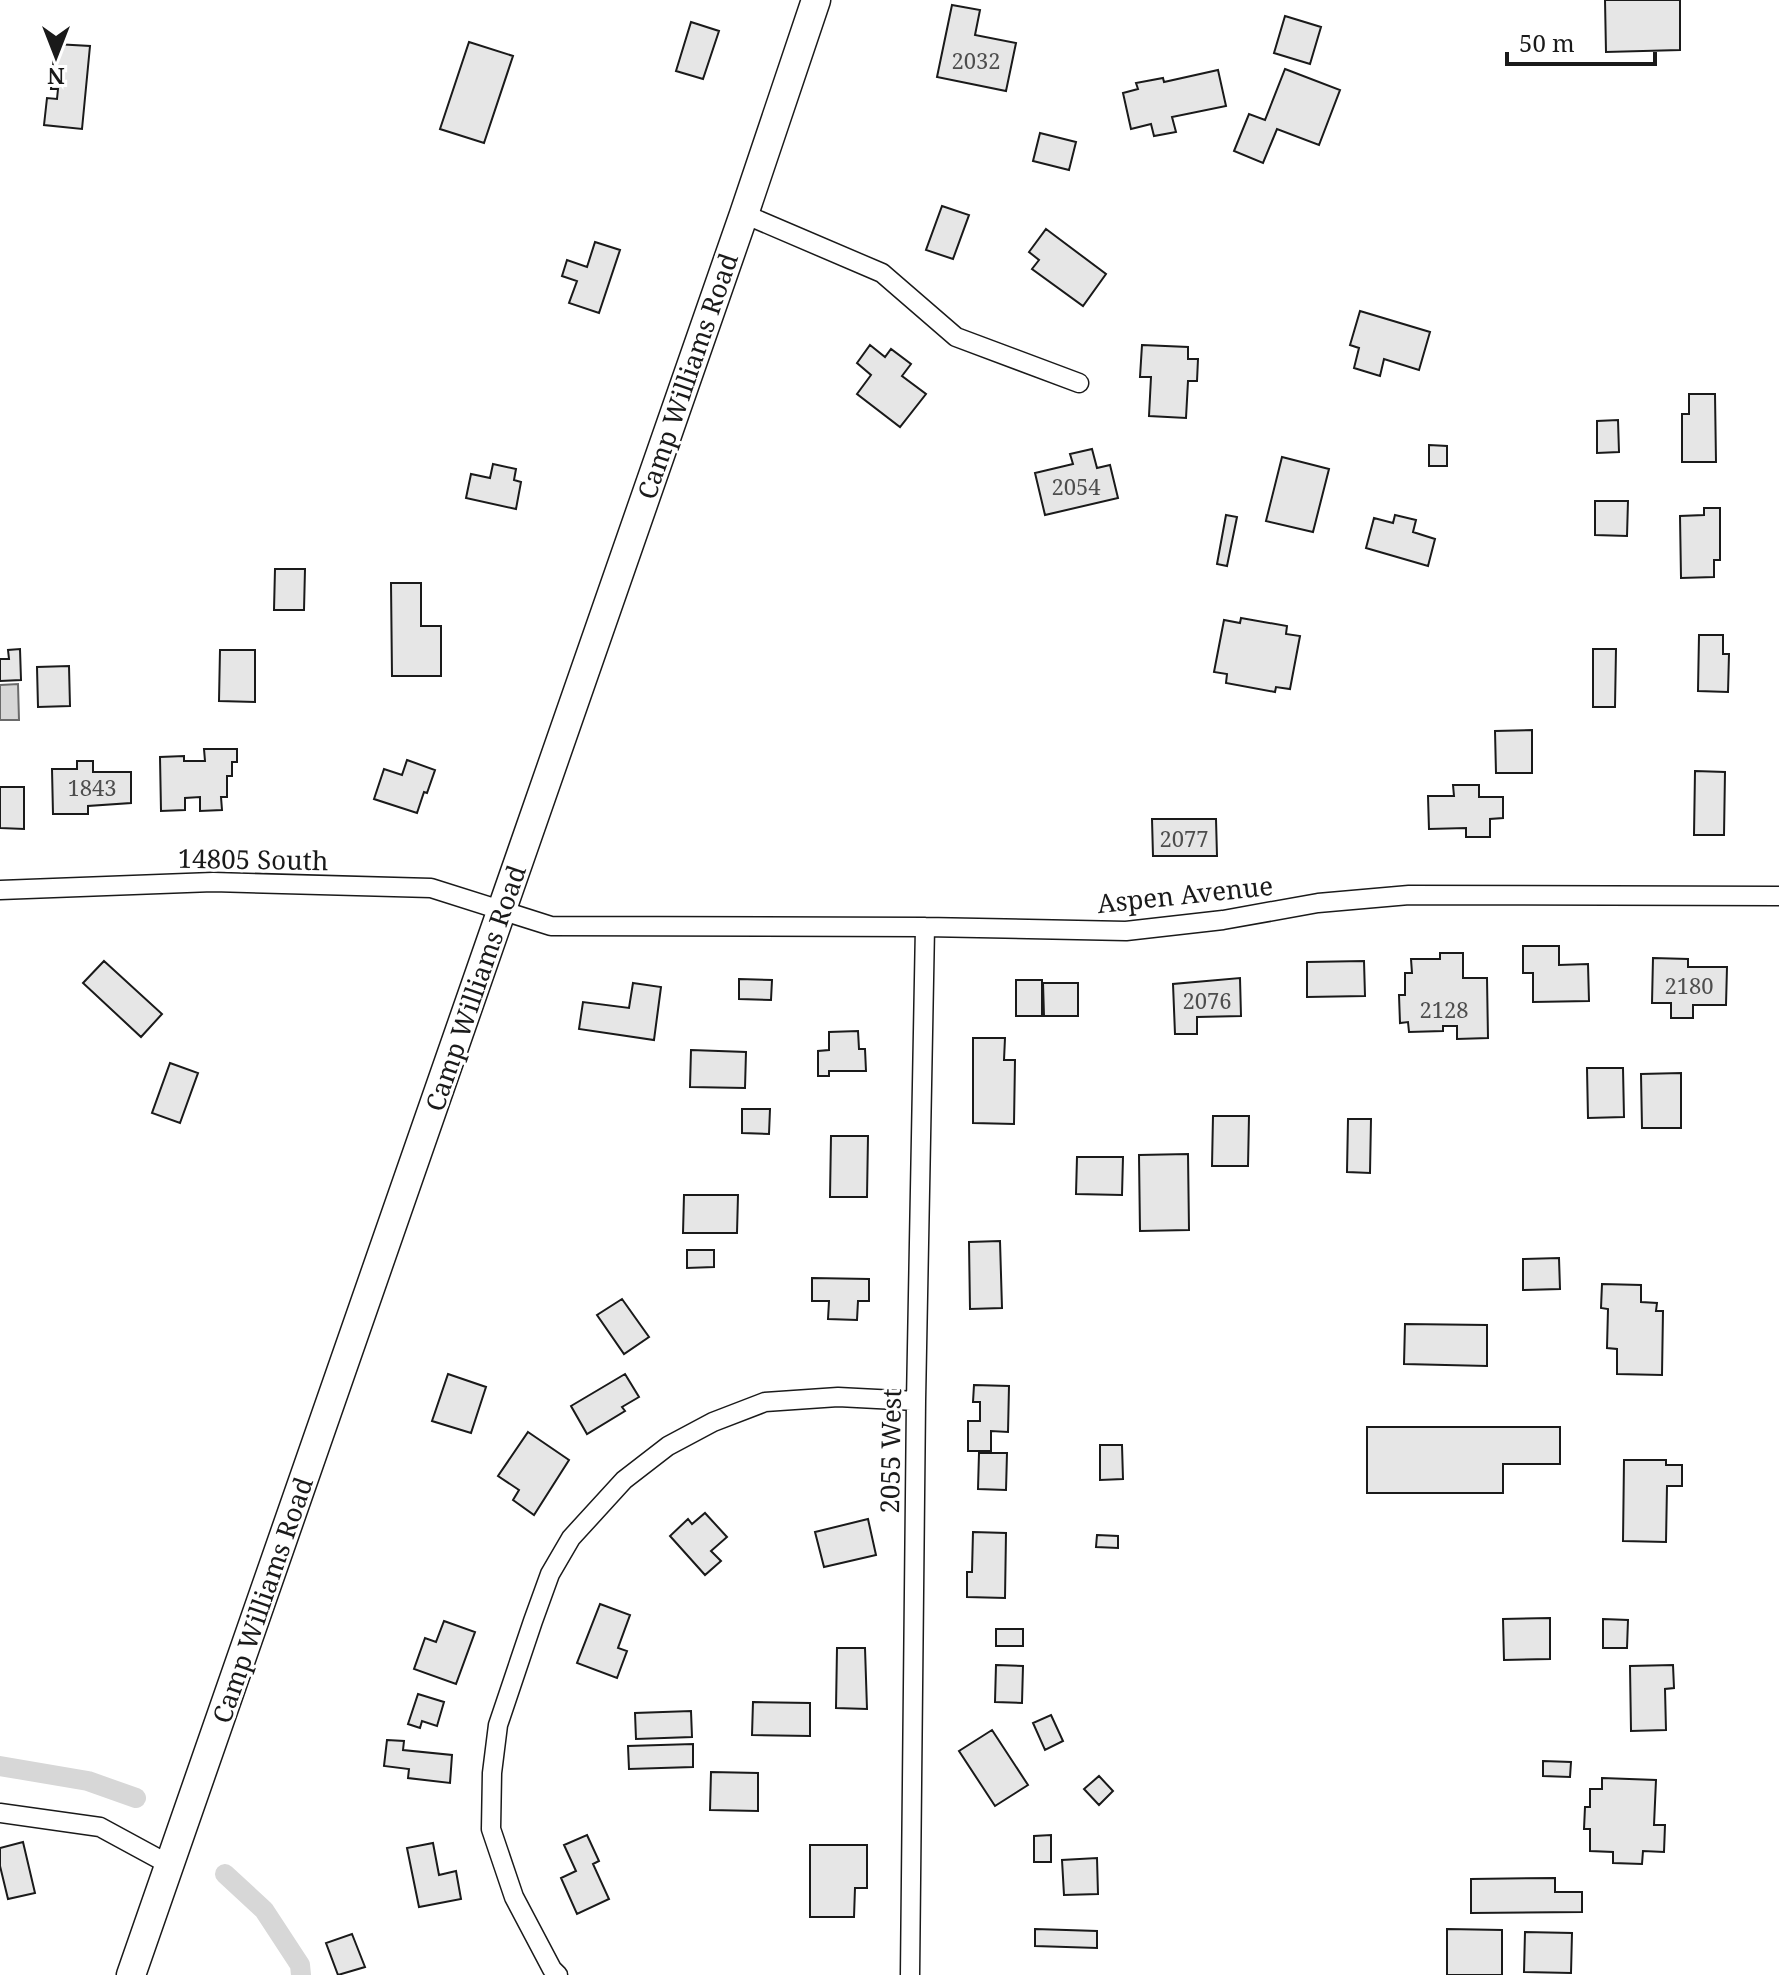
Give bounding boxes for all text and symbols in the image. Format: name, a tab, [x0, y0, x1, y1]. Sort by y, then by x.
north arrow	[16, 16, 96, 96]
scale bar	[1507, 16, 1655, 66]
text: 50 m	[1519, 26, 1575, 59]
house number: 2032	[951, 45, 1001, 75]
text: N	[47, 62, 65, 92]
street label: Camp Williams Road	[628, 248, 746, 504]
house number: 2054	[1051, 471, 1101, 501]
house number: 1843	[67, 772, 117, 802]
house number: 2077	[1159, 823, 1209, 853]
street label: 14805 South	[177, 840, 329, 878]
street label: Camp Williams Road	[416, 860, 534, 1116]
street label: Aspen Avenue	[1095, 867, 1275, 921]
house number: 2180	[1664, 970, 1714, 1000]
house number: 2076	[1182, 985, 1232, 1015]
house number: 2128	[1419, 994, 1469, 1024]
street label: 2055 West	[871, 1388, 909, 1514]
street label: Camp Williams Road	[203, 1472, 321, 1728]

